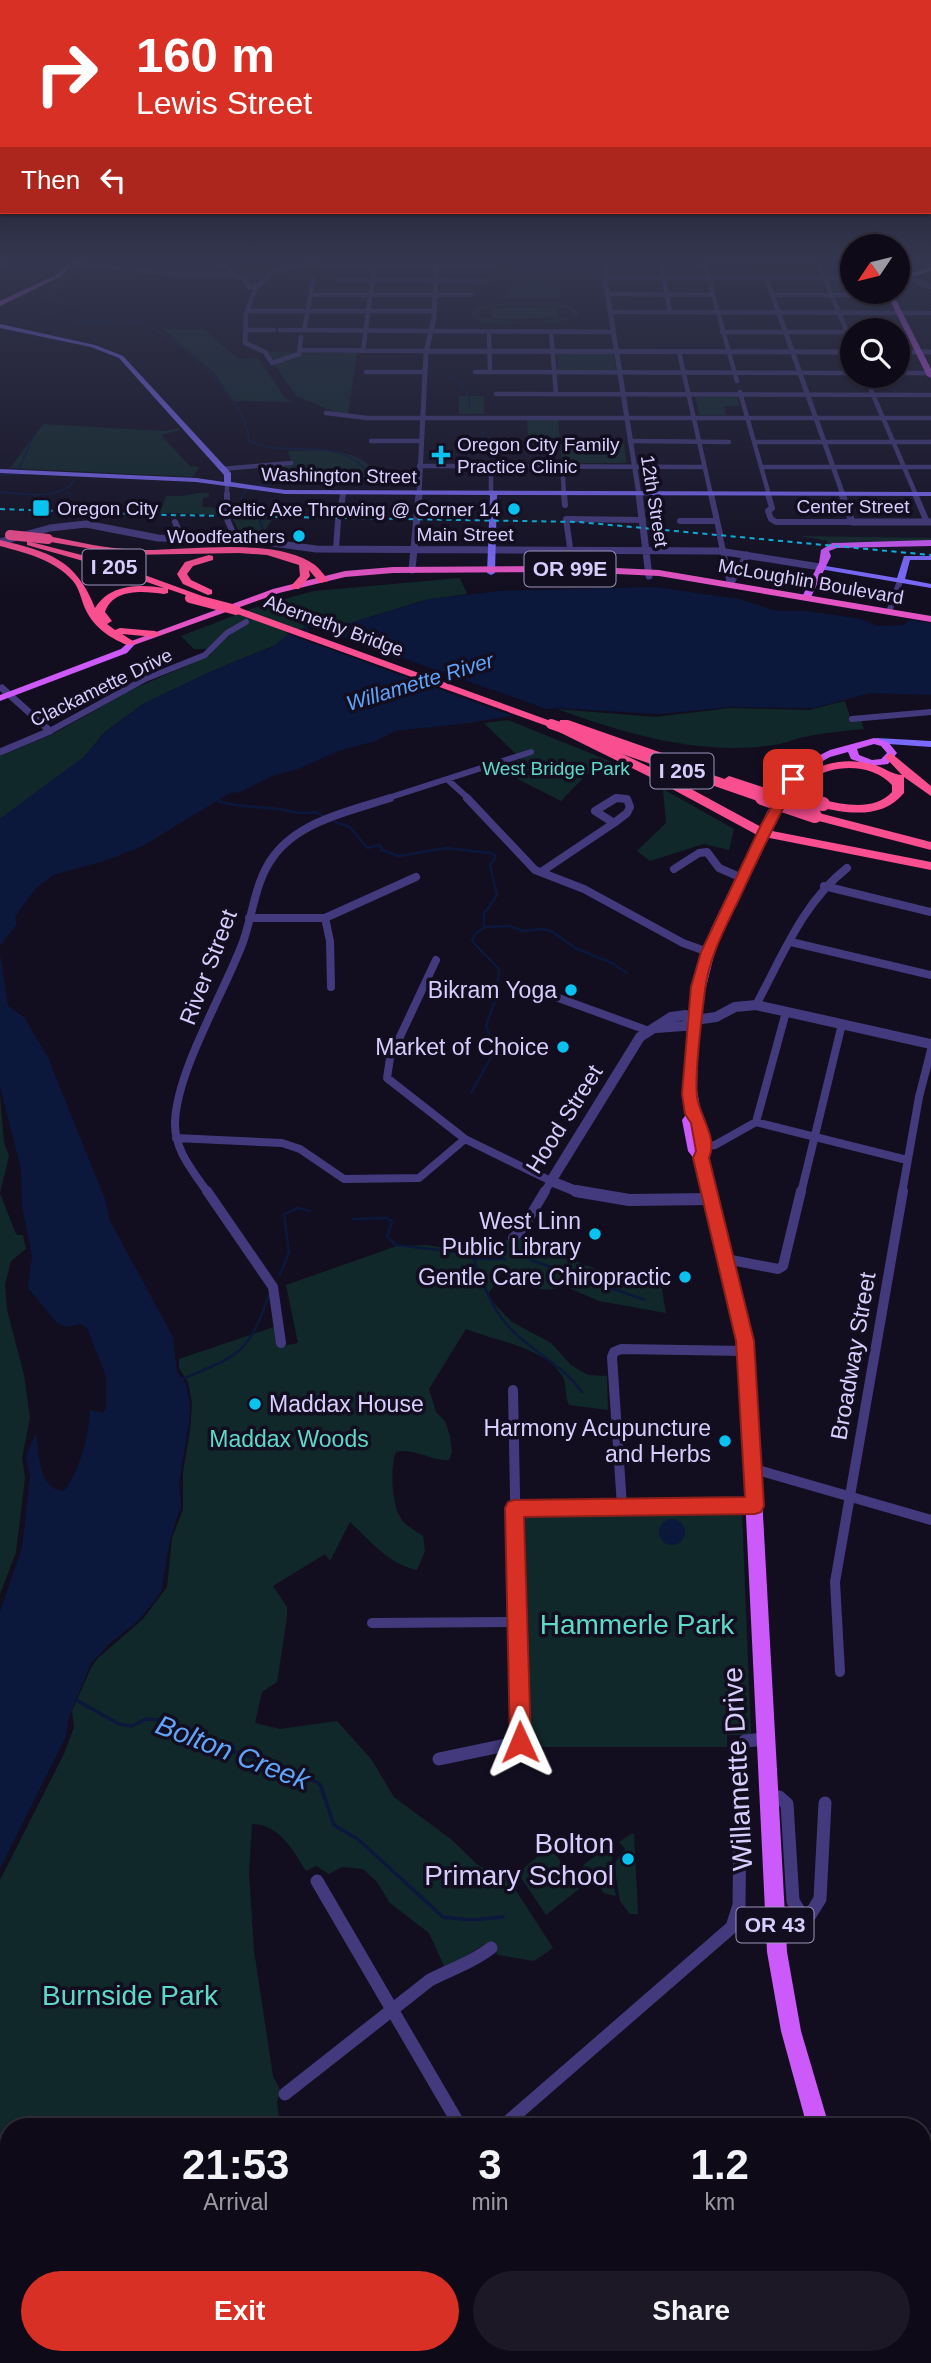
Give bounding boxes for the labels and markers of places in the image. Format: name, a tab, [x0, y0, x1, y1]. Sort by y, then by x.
place label: Oregon City Family Practice Clinic	[457, 434, 620, 477]
marker: Oregon City Family Practice Clinic	[431, 445, 451, 465]
marker: Oregon City	[31, 498, 51, 518]
place label: Oregon City	[57, 498, 159, 519]
place label: Celtic Axe Throwing @ Corner 14	[218, 499, 500, 520]
marker: Celtic Axe Throwing @ Corner 14	[506, 501, 522, 517]
place label: Woodfeathers	[167, 526, 285, 547]
marker: Woodfeathers	[291, 528, 307, 544]
pin	[763, 749, 823, 809]
place label: Bikram Yoga	[428, 977, 557, 1003]
marker: Bikram Yoga	[563, 982, 579, 998]
place label: Market of Choice	[375, 1034, 549, 1060]
marker: Market of Choice	[555, 1039, 571, 1055]
place label: West Linn Public Library	[442, 1208, 581, 1260]
marker: West Linn Public Library	[587, 1226, 603, 1242]
place label: Gentle Care Chiropractic	[418, 1264, 671, 1290]
marker: Gentle Care Chiropractic	[677, 1269, 693, 1285]
place label: Maddax House	[269, 1391, 424, 1417]
marker: Maddax House	[247, 1396, 263, 1412]
place label: Harmony Acupuncture and Herbs	[483, 1415, 711, 1467]
marker: Harmony Acupuncture and Herbs	[717, 1433, 733, 1449]
place label: Bolton Primary School	[424, 1828, 614, 1891]
marker: Bolton Primary School	[620, 1851, 636, 1867]

